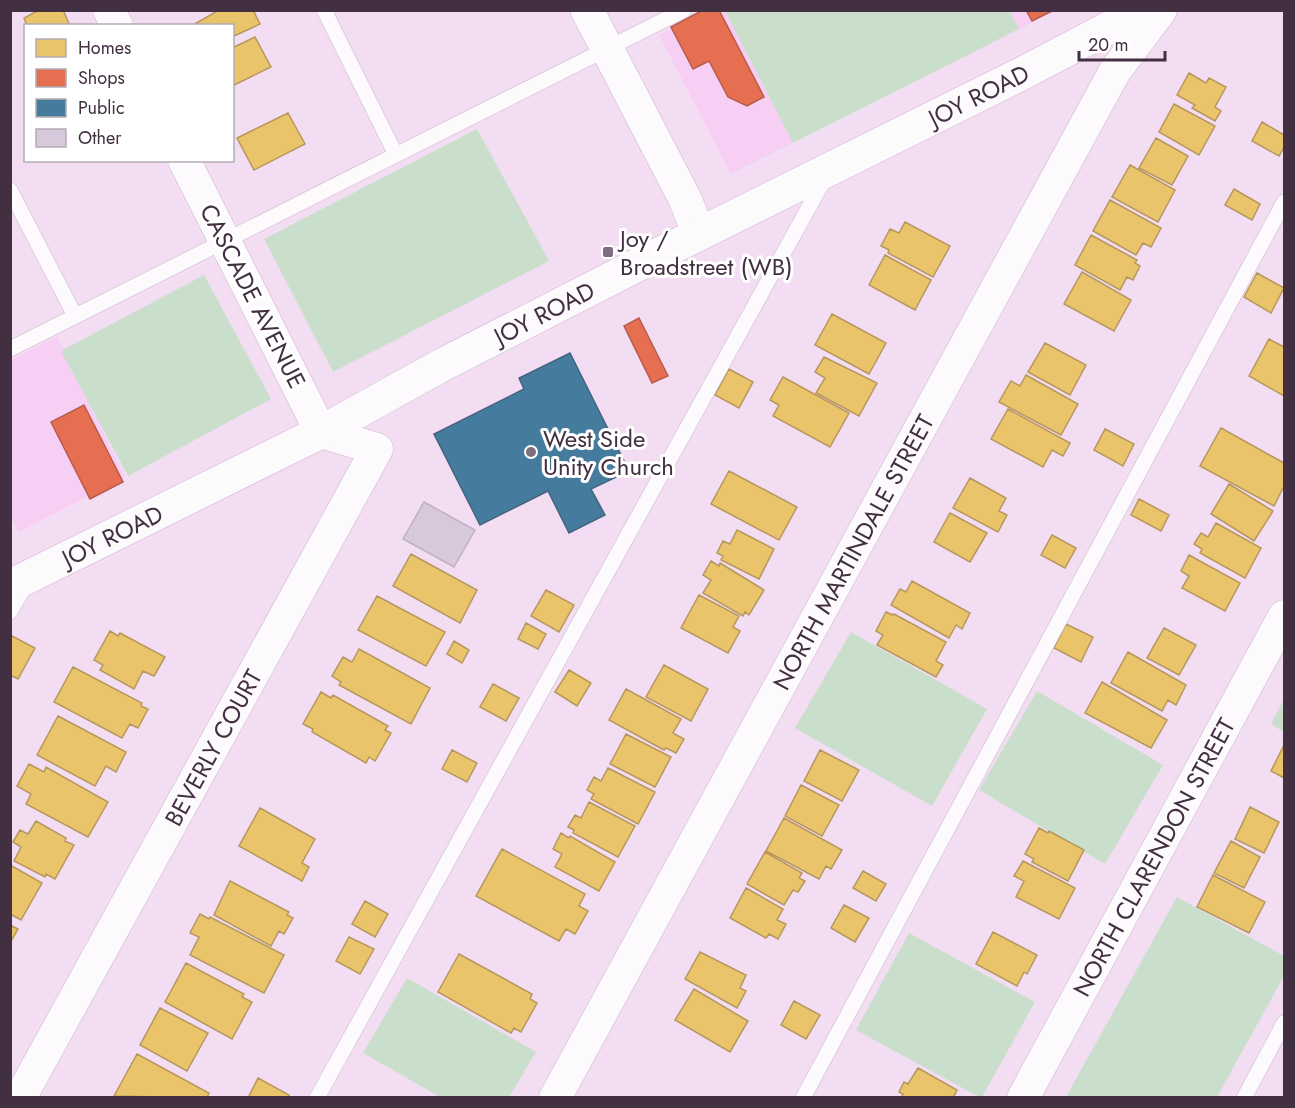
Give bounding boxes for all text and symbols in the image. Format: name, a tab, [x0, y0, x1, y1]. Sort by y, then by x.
legend	[24, 24, 234, 162]
scale bar	[1079, 24, 1164, 62]
text: 20 m	[1088, 32, 1128, 58]
text: Homes	[78, 35, 131, 61]
street label: JOY ROAD	[919, 55, 1035, 136]
text: Shops	[78, 65, 125, 91]
text: Public	[78, 95, 125, 121]
text: Other	[78, 125, 122, 151]
street label: CASCADE AVENUE	[191, 198, 315, 394]
place label: Joy / Broadstreet (WB)	[617, 221, 793, 284]
marker: Joy / Broadstreet (WB)	[601, 245, 615, 259]
street label: JOY ROAD	[485, 272, 600, 354]
street label: NORTH MARTINDALE STREET	[763, 408, 942, 696]
place label: West Side Unity Church	[543, 421, 674, 484]
marker: West Side Unity Church	[524, 445, 538, 459]
street label: JOY ROAD	[53, 496, 169, 577]
street label: BEVERLY COURT	[156, 663, 270, 832]
street label: NORTH CLARENDON STREET	[1064, 711, 1243, 1003]

